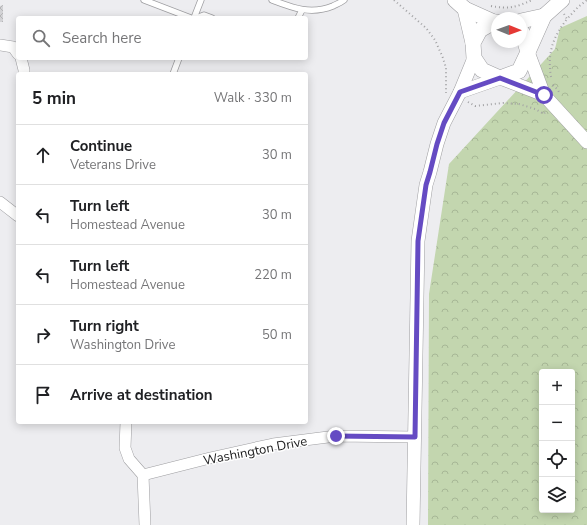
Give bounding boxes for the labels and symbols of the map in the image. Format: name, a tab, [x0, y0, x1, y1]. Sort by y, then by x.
north arrow	[491, 12, 527, 48]
route start	[535, 86, 553, 104]
route end	[327, 427, 345, 445]
street label: Washington Drive	[202, 432, 309, 470]

